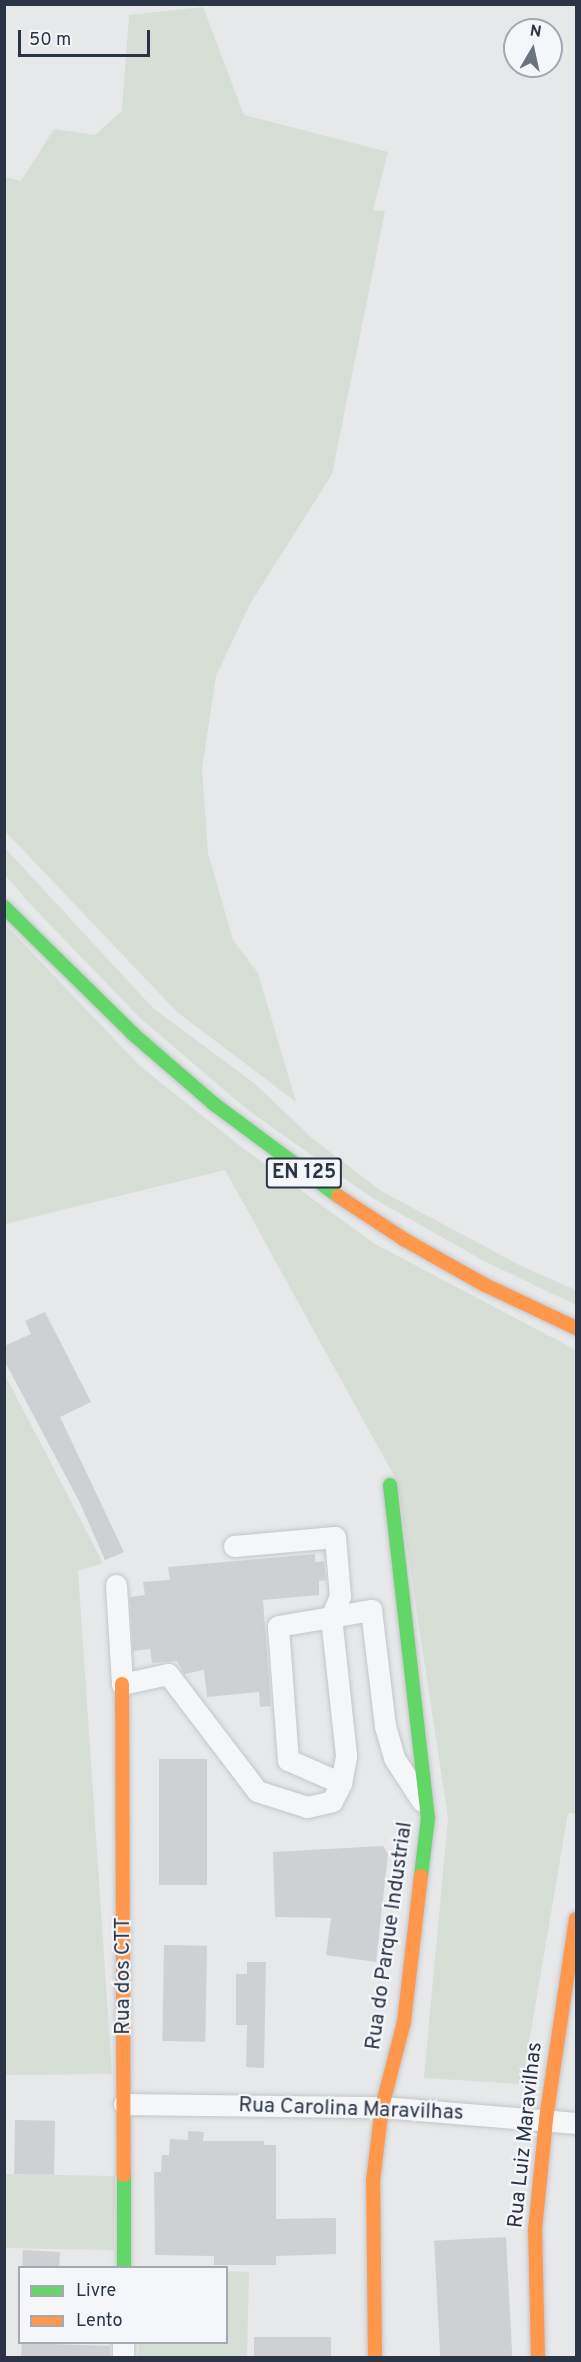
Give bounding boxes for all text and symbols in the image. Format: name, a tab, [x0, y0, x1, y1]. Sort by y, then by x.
scale bar	[21, 18, 153, 56]
north arrow	[503, 18, 563, 78]
text: N	[528, 21, 543, 43]
text: 50 m	[29, 29, 71, 52]
road number: EN 125	[265, 1156, 343, 1190]
street label: Rua do Parque Industrial	[362, 1820, 418, 2052]
street label: Rua dos CTT	[111, 1917, 137, 2035]
street label: Rua Luiz Maravilhas	[504, 2041, 548, 2229]
street label: Rua Carolina Maravilhas	[238, 2093, 464, 2127]
legend	[18, 2266, 228, 2344]
text: Livre	[76, 2280, 116, 2303]
text: Lento	[76, 2310, 122, 2333]

